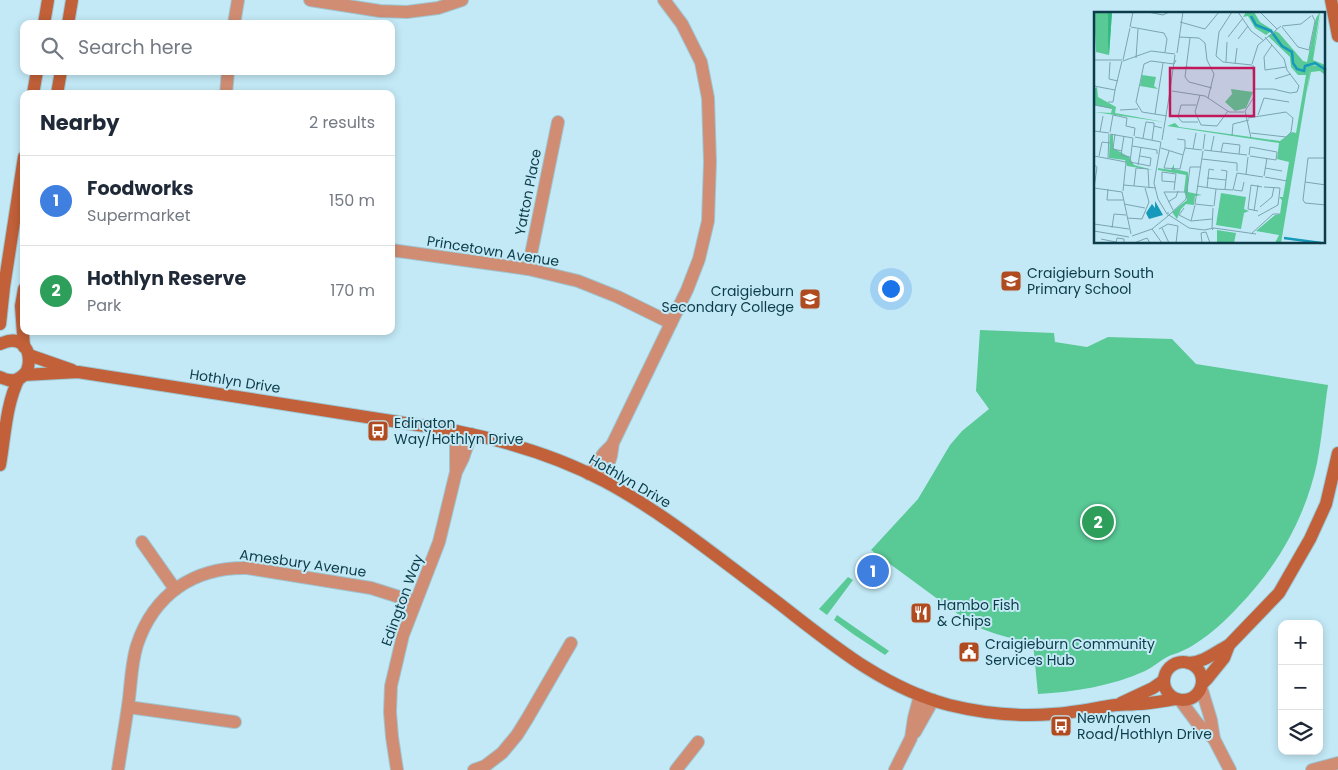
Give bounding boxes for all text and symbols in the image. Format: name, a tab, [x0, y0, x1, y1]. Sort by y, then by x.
inset map	[1094, 12, 1326, 244]
search box	[20, 20, 395, 75]
icon: search	[38, 34, 66, 62]
text: Search here	[78, 34, 192, 61]
text: Nearby	[40, 108, 120, 137]
text: 2 results	[309, 111, 375, 134]
street label: Yatton Place	[510, 147, 546, 237]
text: Foodworks	[87, 175, 194, 202]
text: 1	[53, 189, 59, 212]
text: 150 m	[329, 189, 375, 212]
text: Supermarket	[87, 204, 191, 227]
street label: Princetown Avenue	[425, 231, 561, 271]
place label: Craigieburn South Primary School	[1027, 263, 1154, 299]
text: Hothlyn Reserve	[87, 265, 246, 292]
school or university icon: Craigieburn South Primary School	[999, 269, 1023, 293]
your location	[878, 276, 904, 302]
text: 2	[51, 279, 61, 302]
text: 170 m	[330, 279, 375, 302]
place label: Craigieburn Secondary College	[661, 281, 794, 317]
school or university icon: Craigieburn Secondary College	[798, 287, 822, 311]
text: Park	[87, 294, 121, 317]
street label: Hothlyn Drive	[188, 364, 282, 398]
place label: Edington Way/Hothlyn Drive	[394, 413, 524, 449]
bus stop icon: Edington Way/Hothlyn Drive	[366, 419, 390, 443]
street label: Hothlyn Drive	[585, 449, 675, 513]
pin: 2	[1082, 503, 1114, 541]
street label: Amesbury Avenue	[238, 544, 368, 582]
street label: Edington Way	[376, 551, 428, 649]
pin: 1	[857, 552, 889, 590]
place label: Hambo Fish & Chips	[937, 595, 1020, 631]
restaurant icon: Hambo Fish & Chips	[909, 601, 933, 625]
map controls	[1278, 620, 1323, 755]
button: +	[1278, 620, 1323, 665]
place label: Craigieburn Community Services Hub	[985, 634, 1155, 670]
public building icon: Craigieburn Community Services Hub	[957, 640, 981, 664]
button: −	[1278, 665, 1323, 710]
place label: Newhaven Road/Hothlyn Drive	[1077, 708, 1212, 744]
button: layers	[1278, 710, 1323, 755]
bus stop icon: Newhaven Road/Hothlyn Drive	[1049, 714, 1073, 738]

